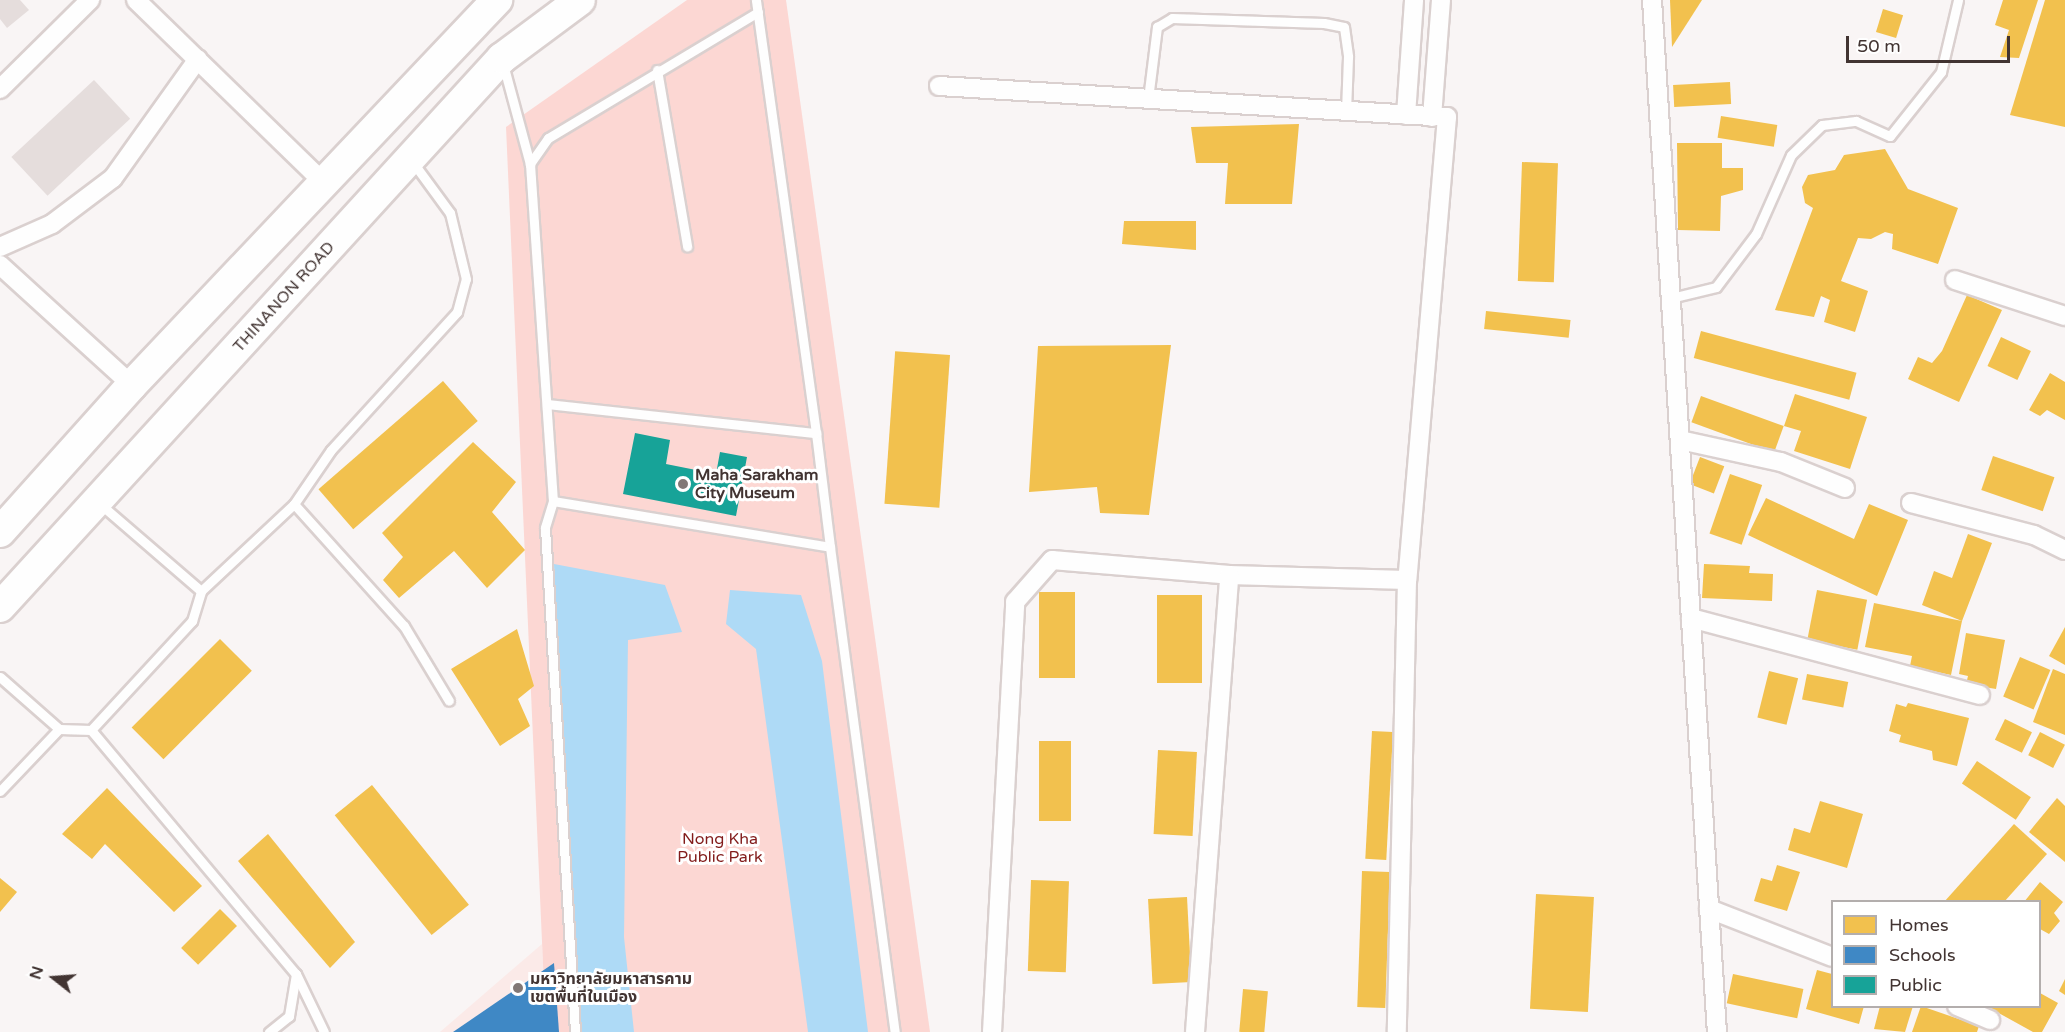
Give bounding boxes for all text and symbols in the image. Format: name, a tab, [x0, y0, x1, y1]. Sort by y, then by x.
scale bar	[1849, 24, 2012, 62]
text: 50 m	[1857, 35, 1901, 57]
street label: THINANON ROAD	[229, 238, 339, 356]
place label: Maha Sarakham City Museum	[695, 465, 818, 503]
marker: Maha Sarakham City Museum	[676, 477, 690, 491]
park label: Nong Kha Public Park	[677, 829, 763, 867]
legend	[1831, 900, 2041, 1008]
text: Homes	[1889, 914, 1949, 936]
text: Schools	[1889, 944, 1956, 966]
north arrow	[24, 948, 84, 1008]
text: N	[25, 964, 48, 982]
place label: มหาวิทยาลัยมหาสารคาม เขตพื้นที่ในเมือง	[530, 969, 692, 1007]
text: Public	[1889, 974, 1942, 996]
marker: มหาวิทยาลัยมหาสารคาม เขตพื้นที่ในเมือง	[511, 981, 525, 995]

